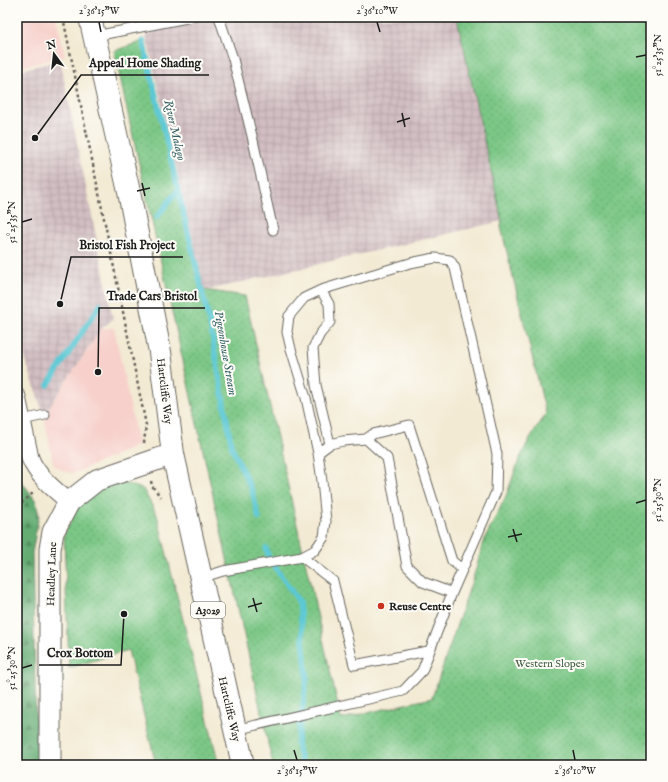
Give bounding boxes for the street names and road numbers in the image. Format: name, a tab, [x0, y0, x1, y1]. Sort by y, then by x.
street label: Hartcliffe Way	[153, 357, 175, 426]
street label: Headley Lane	[44, 542, 60, 606]
road number: A3029	[191, 602, 225, 618]
street label: Hartcliffe Way	[215, 675, 243, 744]

